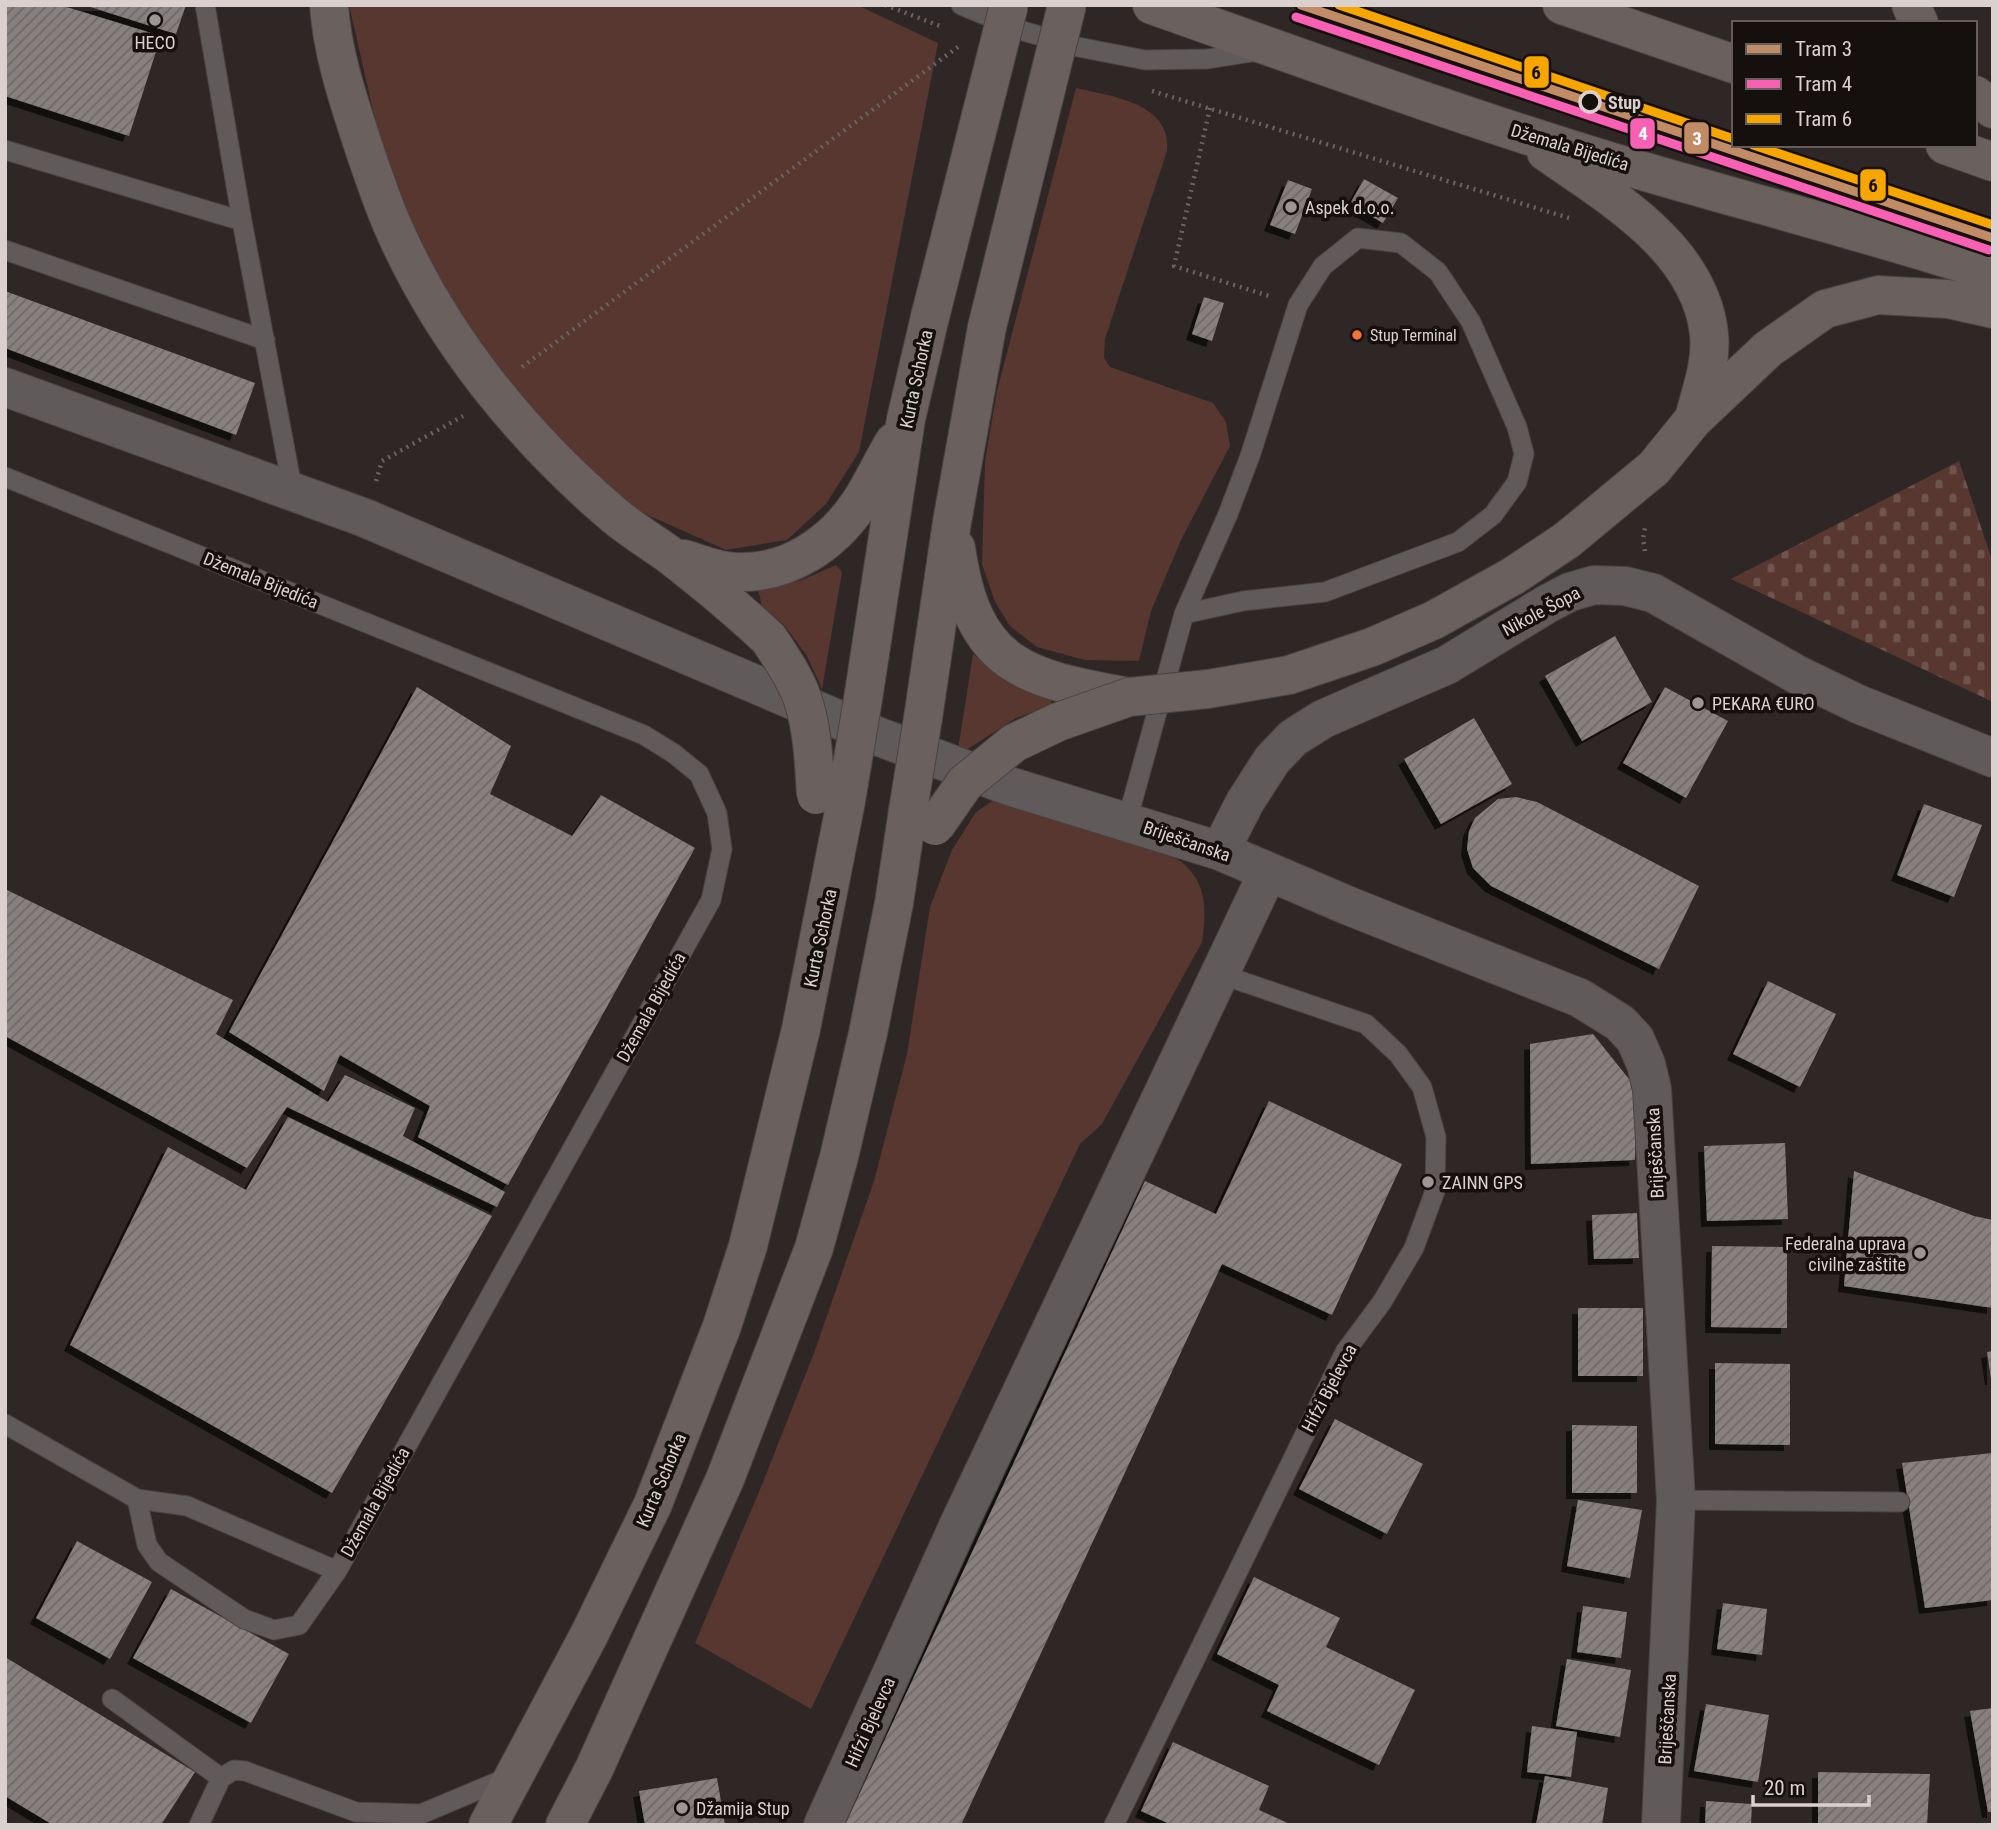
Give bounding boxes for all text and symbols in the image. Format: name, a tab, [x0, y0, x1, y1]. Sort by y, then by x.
marker: HECO	[147, 12, 163, 28]
legend	[1732, 21, 1977, 147]
place label: HECO	[134, 32, 176, 53]
text: Tram 3	[1795, 37, 1852, 61]
line badge: 6	[1523, 55, 1550, 89]
text: 6	[1531, 61, 1541, 84]
text: Tram 4	[1795, 72, 1852, 96]
marker: Stup	[1579, 91, 1601, 113]
place label: Stup	[1608, 92, 1641, 113]
text: Tram 6	[1795, 107, 1852, 131]
line badge: 4	[1629, 117, 1656, 150]
street label: Džemala Bijedića	[1509, 119, 1631, 175]
line badge: 3	[1683, 121, 1710, 155]
text: 4	[1638, 122, 1648, 145]
text: 3	[1692, 127, 1702, 150]
line badge: 6	[1859, 168, 1887, 202]
text: 6	[1868, 174, 1878, 197]
place label: Aspek d.o.o.	[1305, 197, 1394, 218]
marker: Aspek d.o.o.	[1283, 199, 1299, 215]
place label: Stup Terminal	[1370, 326, 1457, 345]
street label: Kurta Schorka	[895, 328, 937, 430]
marker: Stup Terminal	[1350, 328, 1364, 342]
street label: Džemala Bijedića	[201, 547, 321, 613]
street label: Nikole Šopa	[1499, 582, 1583, 640]
place label: PEKARA €URO	[1712, 693, 1815, 714]
marker: PEKARA €URO	[1690, 695, 1706, 711]
street label: Briješčanska	[1141, 816, 1233, 866]
street label: Kurta Schorka	[799, 887, 841, 989]
street label: Džemala Bijedića	[612, 949, 690, 1065]
street label: Briješčanska	[1642, 1107, 1668, 1199]
place label: ZAINN GPS	[1442, 1172, 1523, 1193]
marker: ZAINN GPS	[1420, 1174, 1436, 1190]
place label: Federalna uprava civilne zaštite	[1785, 1233, 1906, 1275]
marker: Federalna uprava civilne zaštite	[1912, 1245, 1928, 1261]
street label: Hifzi Bjelevca	[1297, 1340, 1361, 1436]
street label: Kurta Schorka	[632, 1430, 690, 1530]
street label: Džemala Bijedića	[336, 1444, 414, 1560]
street label: Briješčanska	[1654, 1673, 1680, 1765]
street label: Hifzi Bjelevca	[841, 1674, 899, 1770]
scale bar	[1753, 1764, 1868, 1808]
text: 20 m	[1764, 1776, 1805, 1800]
place label: Džamija Stup	[696, 1798, 790, 1819]
marker: Džamija Stup	[674, 1800, 690, 1816]

